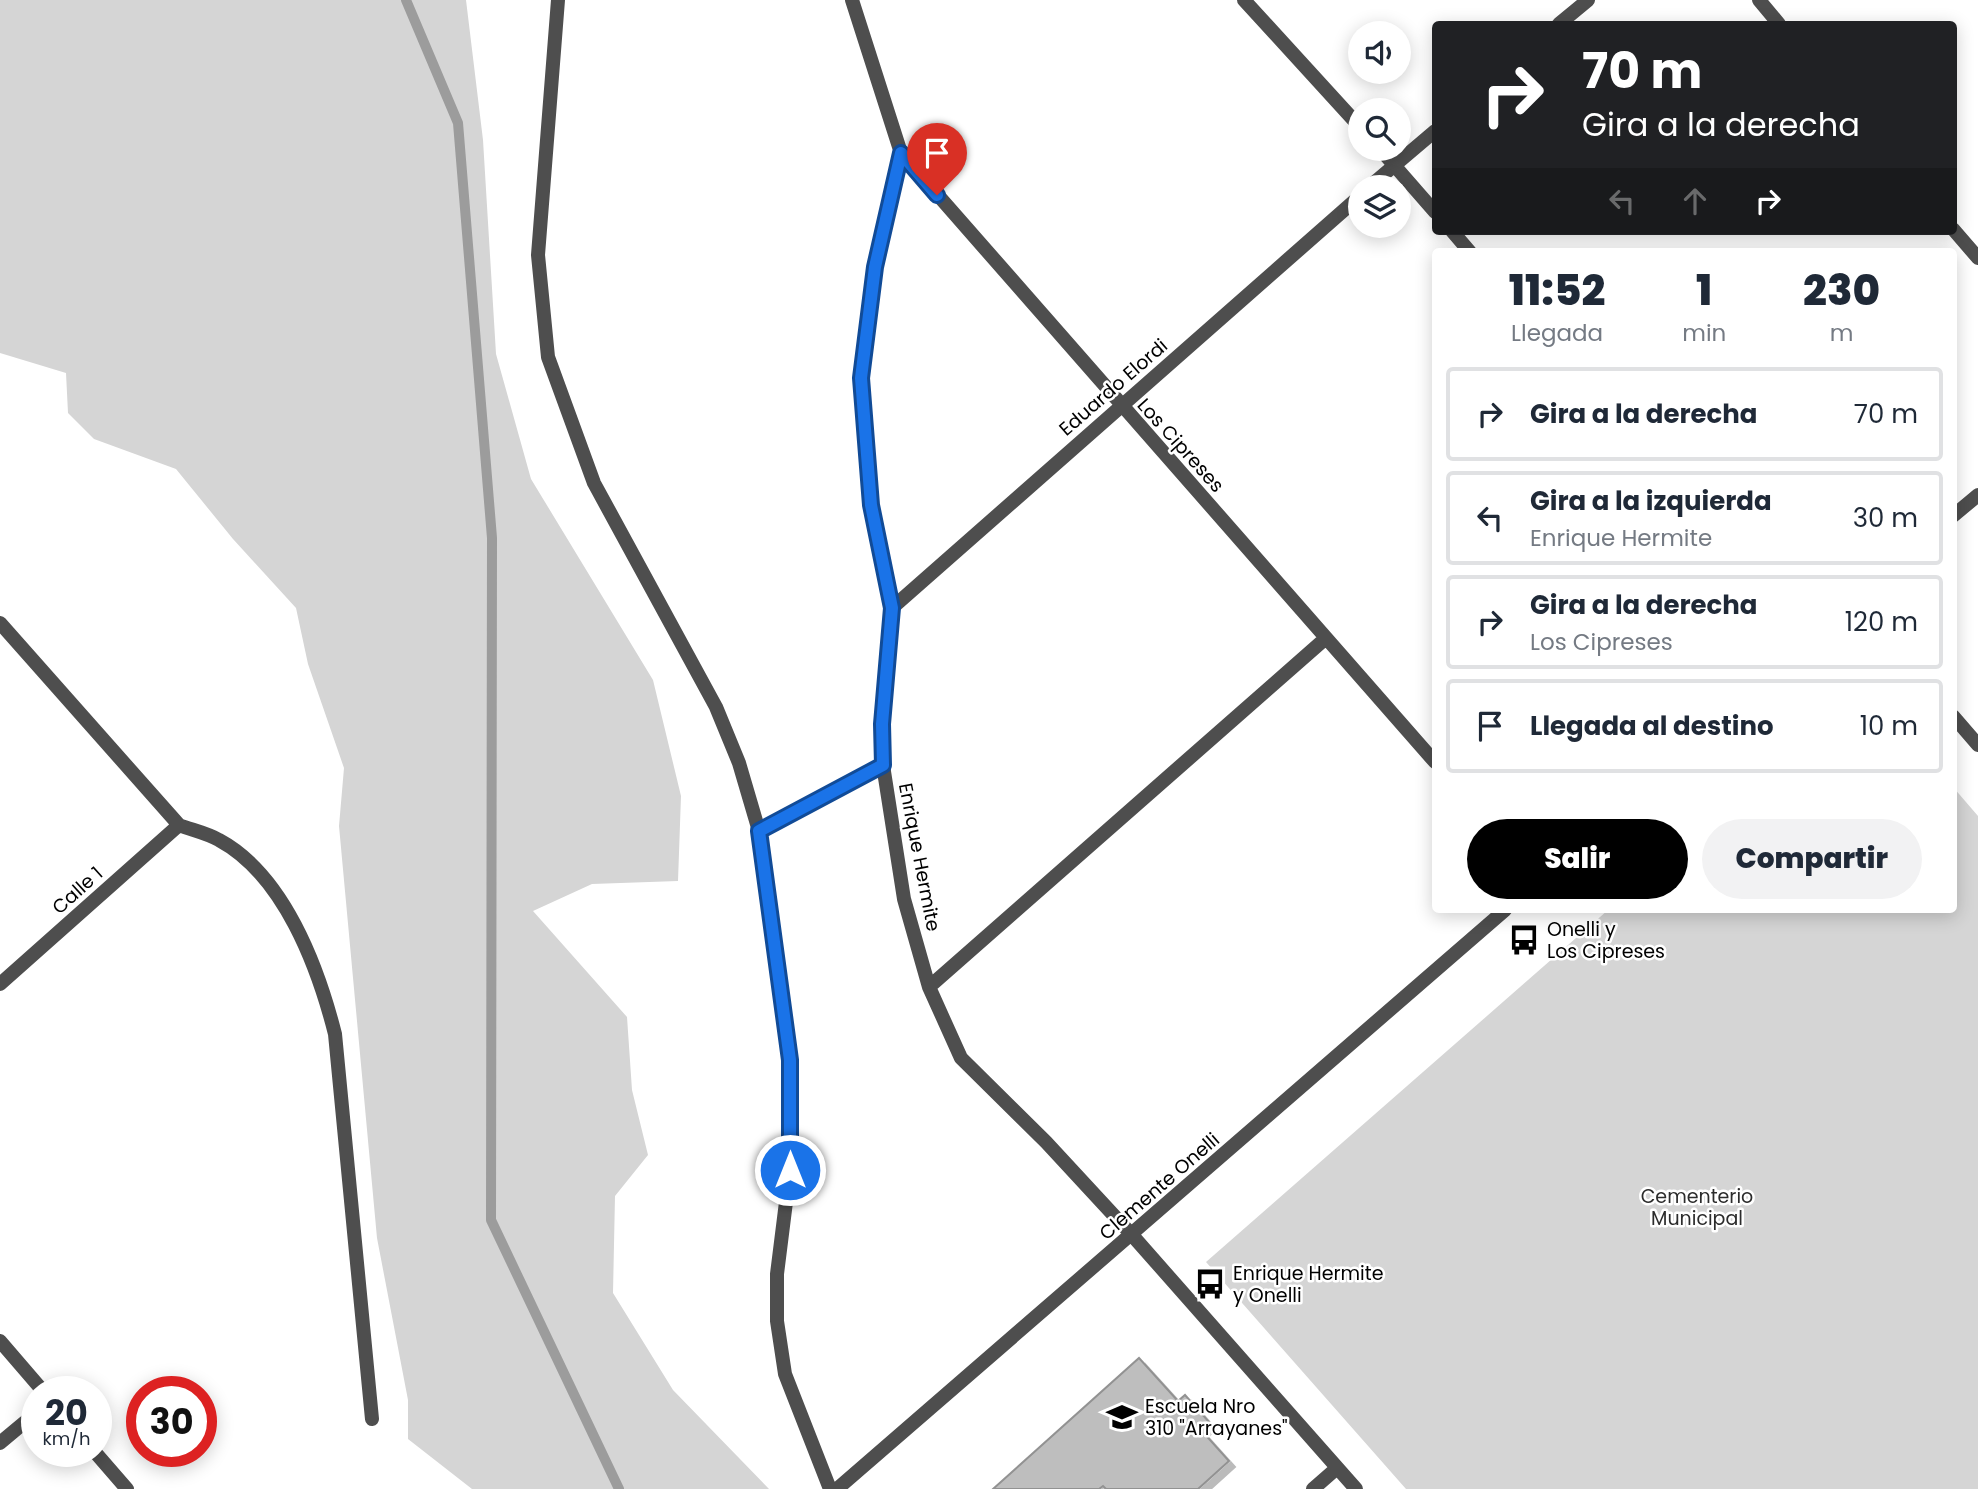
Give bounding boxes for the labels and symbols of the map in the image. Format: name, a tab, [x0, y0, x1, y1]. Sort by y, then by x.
pin	[907, 123, 967, 195]
street label: Eduardo Elordi	[1053, 333, 1173, 442]
street label: Los Cipreses	[1131, 392, 1230, 498]
street label: Enrique Hermite	[892, 781, 947, 934]
street label: Calle 1	[46, 860, 109, 920]
place label: Onelli y Los Cipreses	[1547, 916, 1665, 965]
bus stop icon: Onelli y Los Cipreses	[1507, 923, 1541, 957]
street label: Clemente Onelli	[1093, 1127, 1225, 1246]
position arrow	[753, 1133, 827, 1207]
park label: Cementerio Municipal	[1641, 1183, 1753, 1232]
place label: Enrique Hermite y Onelli	[1233, 1260, 1383, 1309]
bus stop icon: Enrique Hermite y Onelli	[1193, 1267, 1227, 1301]
speed limit sign: 30	[126, 1376, 217, 1467]
place label: Escuela Nro 310 "Arrayanes"	[1145, 1393, 1288, 1442]
school or university icon: Escuela Nro 310 "Arrayanes"	[1105, 1400, 1139, 1434]

